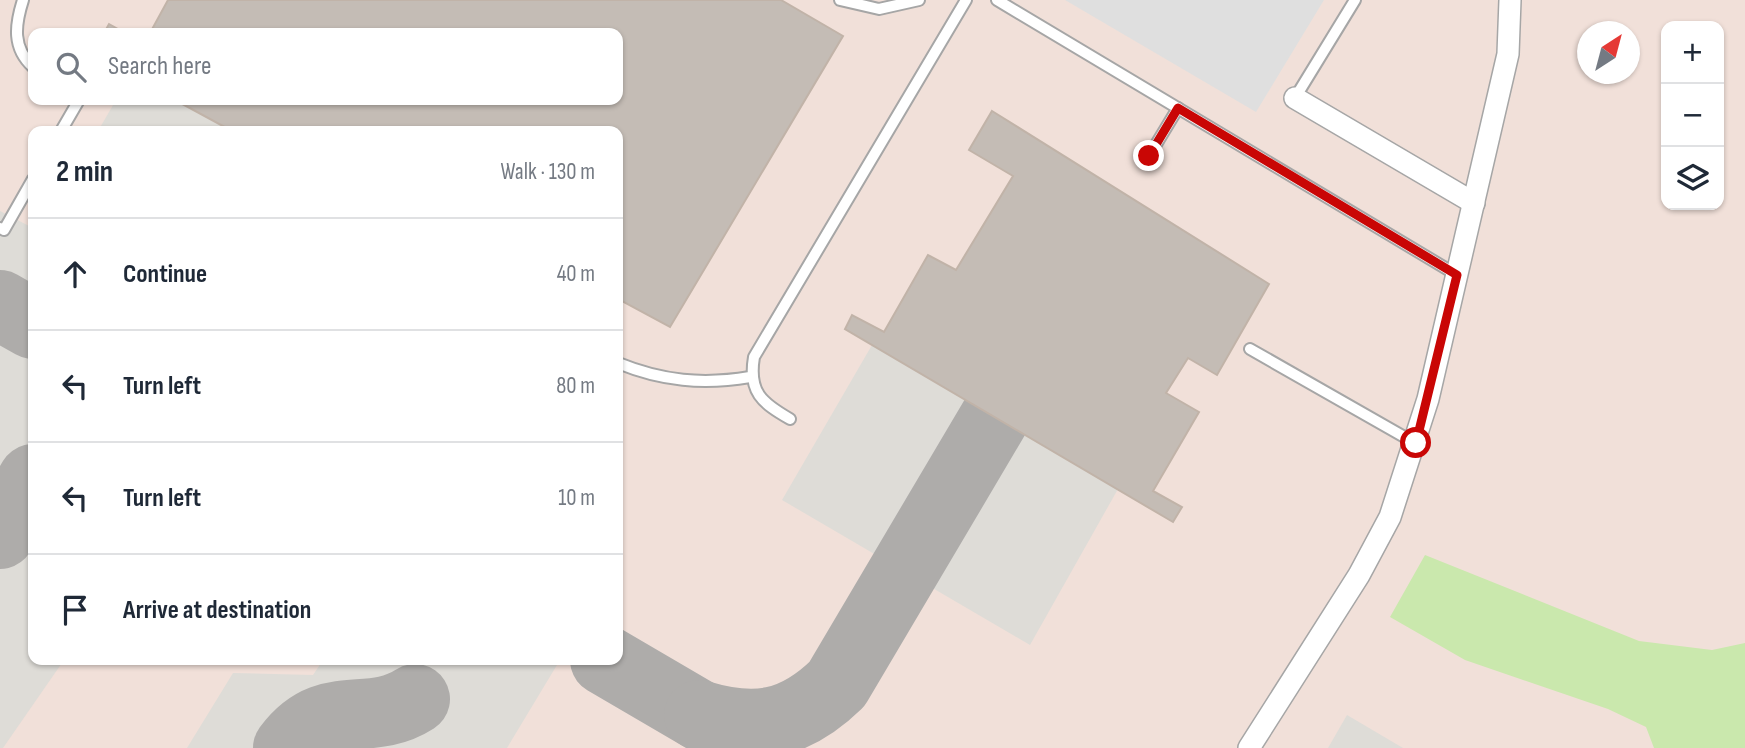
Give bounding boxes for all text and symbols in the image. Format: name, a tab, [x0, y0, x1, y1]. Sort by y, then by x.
north arrow	[1577, 21, 1640, 84]
map controls	[1661, 21, 1724, 210]
button: +	[1661, 21, 1724, 84]
search box	[28, 28, 623, 105]
icon: search	[52, 48, 90, 86]
text: Search here	[108, 51, 211, 82]
button: −	[1661, 84, 1724, 147]
route end	[1133, 140, 1164, 171]
button: layers	[1661, 147, 1724, 210]
text: 2 min	[56, 154, 113, 190]
text: Walk · 130 m	[500, 158, 595, 186]
icon: ahead	[56, 255, 94, 293]
text: Continue	[123, 259, 207, 290]
text: 40 m	[557, 260, 595, 288]
icon: left	[56, 367, 94, 405]
text: Turn left	[123, 371, 201, 402]
text: 80 m	[556, 372, 595, 400]
route start	[1400, 427, 1431, 458]
icon: left	[56, 479, 94, 517]
text: Turn left	[123, 483, 201, 514]
text: 10 m	[558, 484, 595, 512]
icon: arrive	[56, 591, 94, 629]
text: Arrive at destination	[123, 595, 311, 626]

